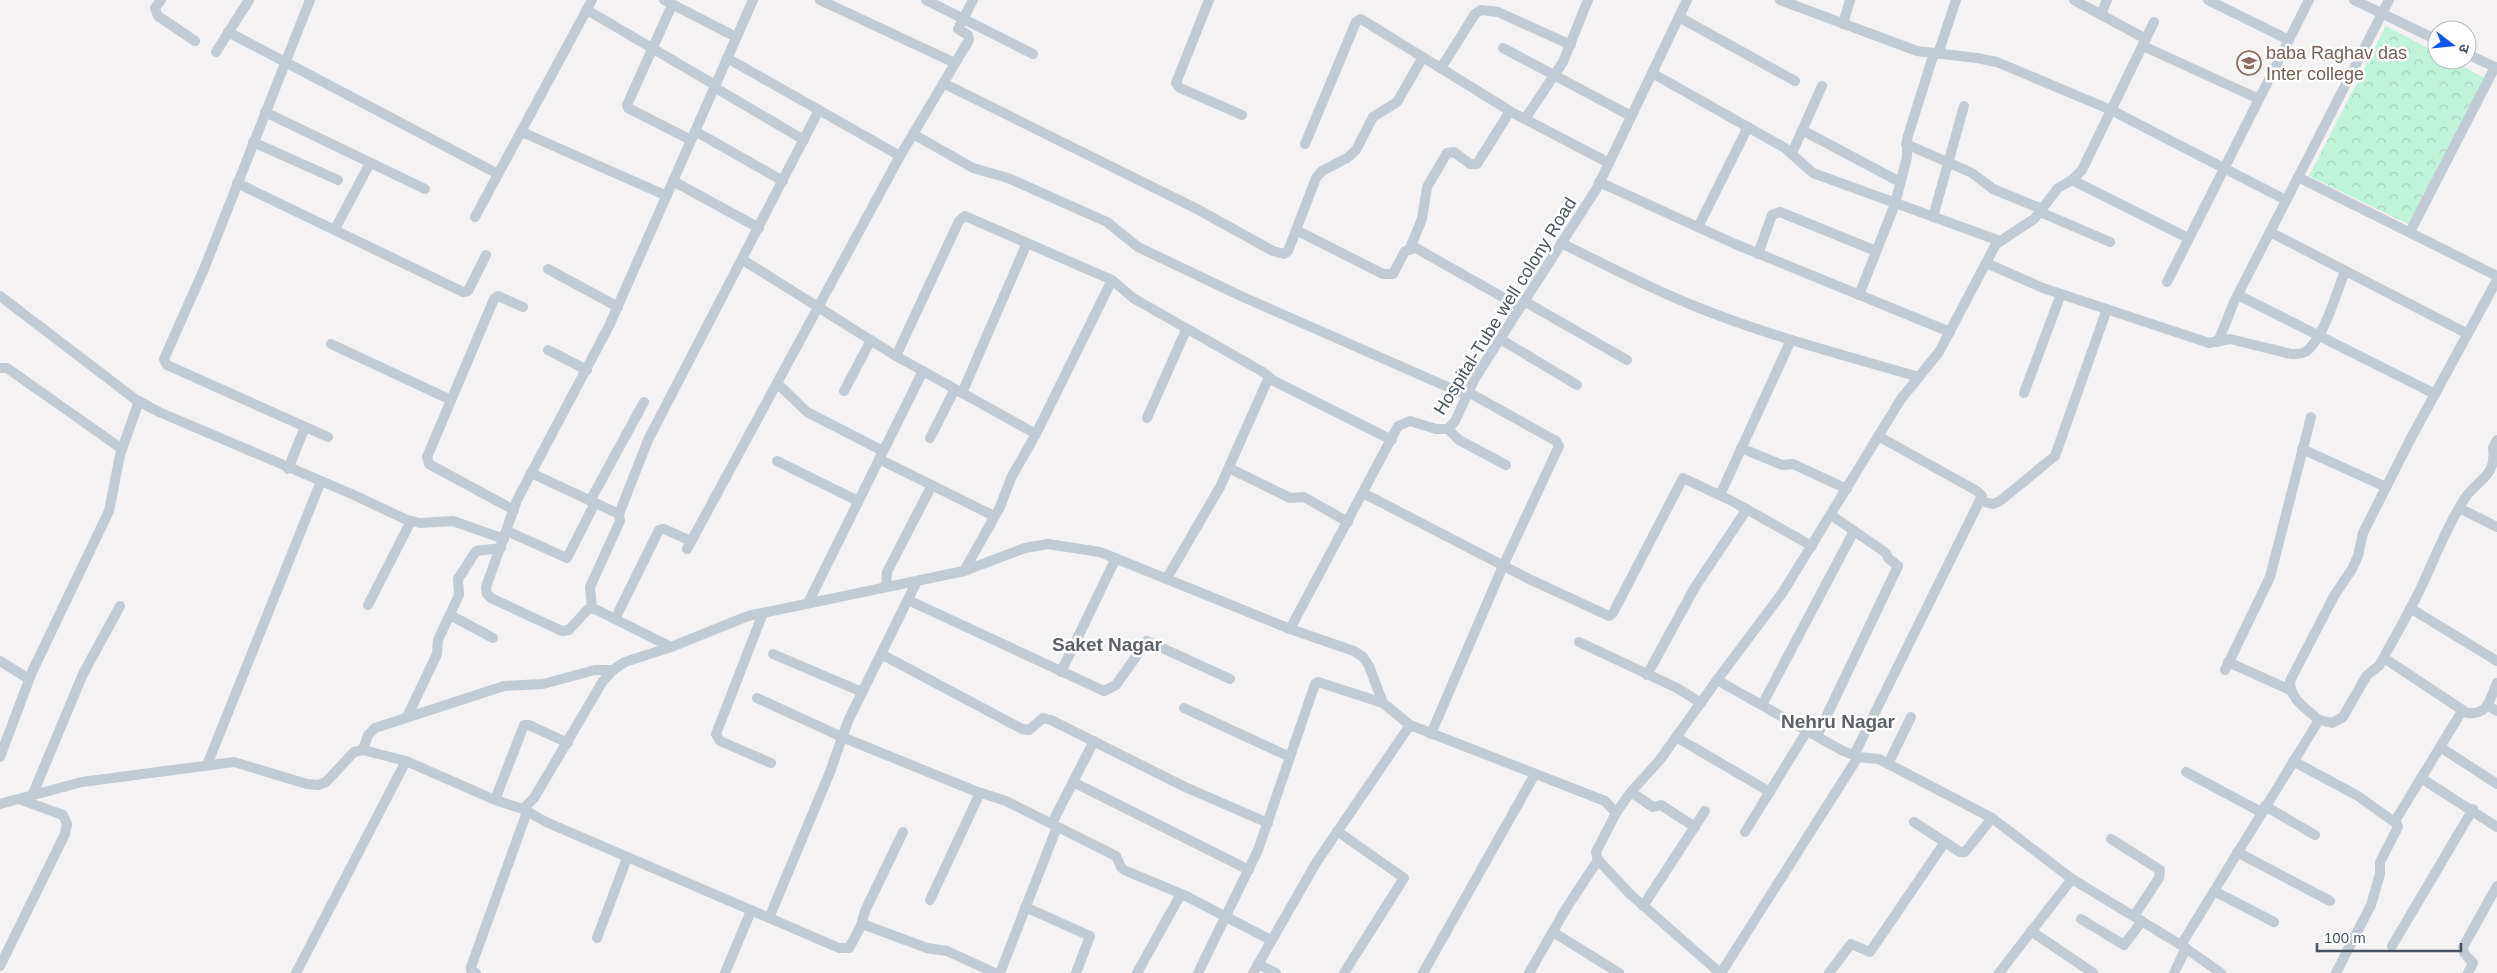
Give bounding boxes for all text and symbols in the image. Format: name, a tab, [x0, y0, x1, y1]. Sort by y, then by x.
north arrow	[2427, 20, 2477, 70]
text: उ	[2455, 42, 2473, 55]
place label: baba Raghav das Inter college	[2266, 43, 2407, 84]
school or university icon: baba Raghav das Inter college	[2236, 50, 2262, 76]
street label: Hospital-Tube well colony Road	[1430, 194, 1580, 418]
district label: Saket Nagar	[1052, 634, 1163, 655]
district label: Nehru Nagar	[1781, 711, 1896, 732]
scale bar	[2317, 920, 2461, 952]
text: 100 m	[2324, 929, 2366, 946]

